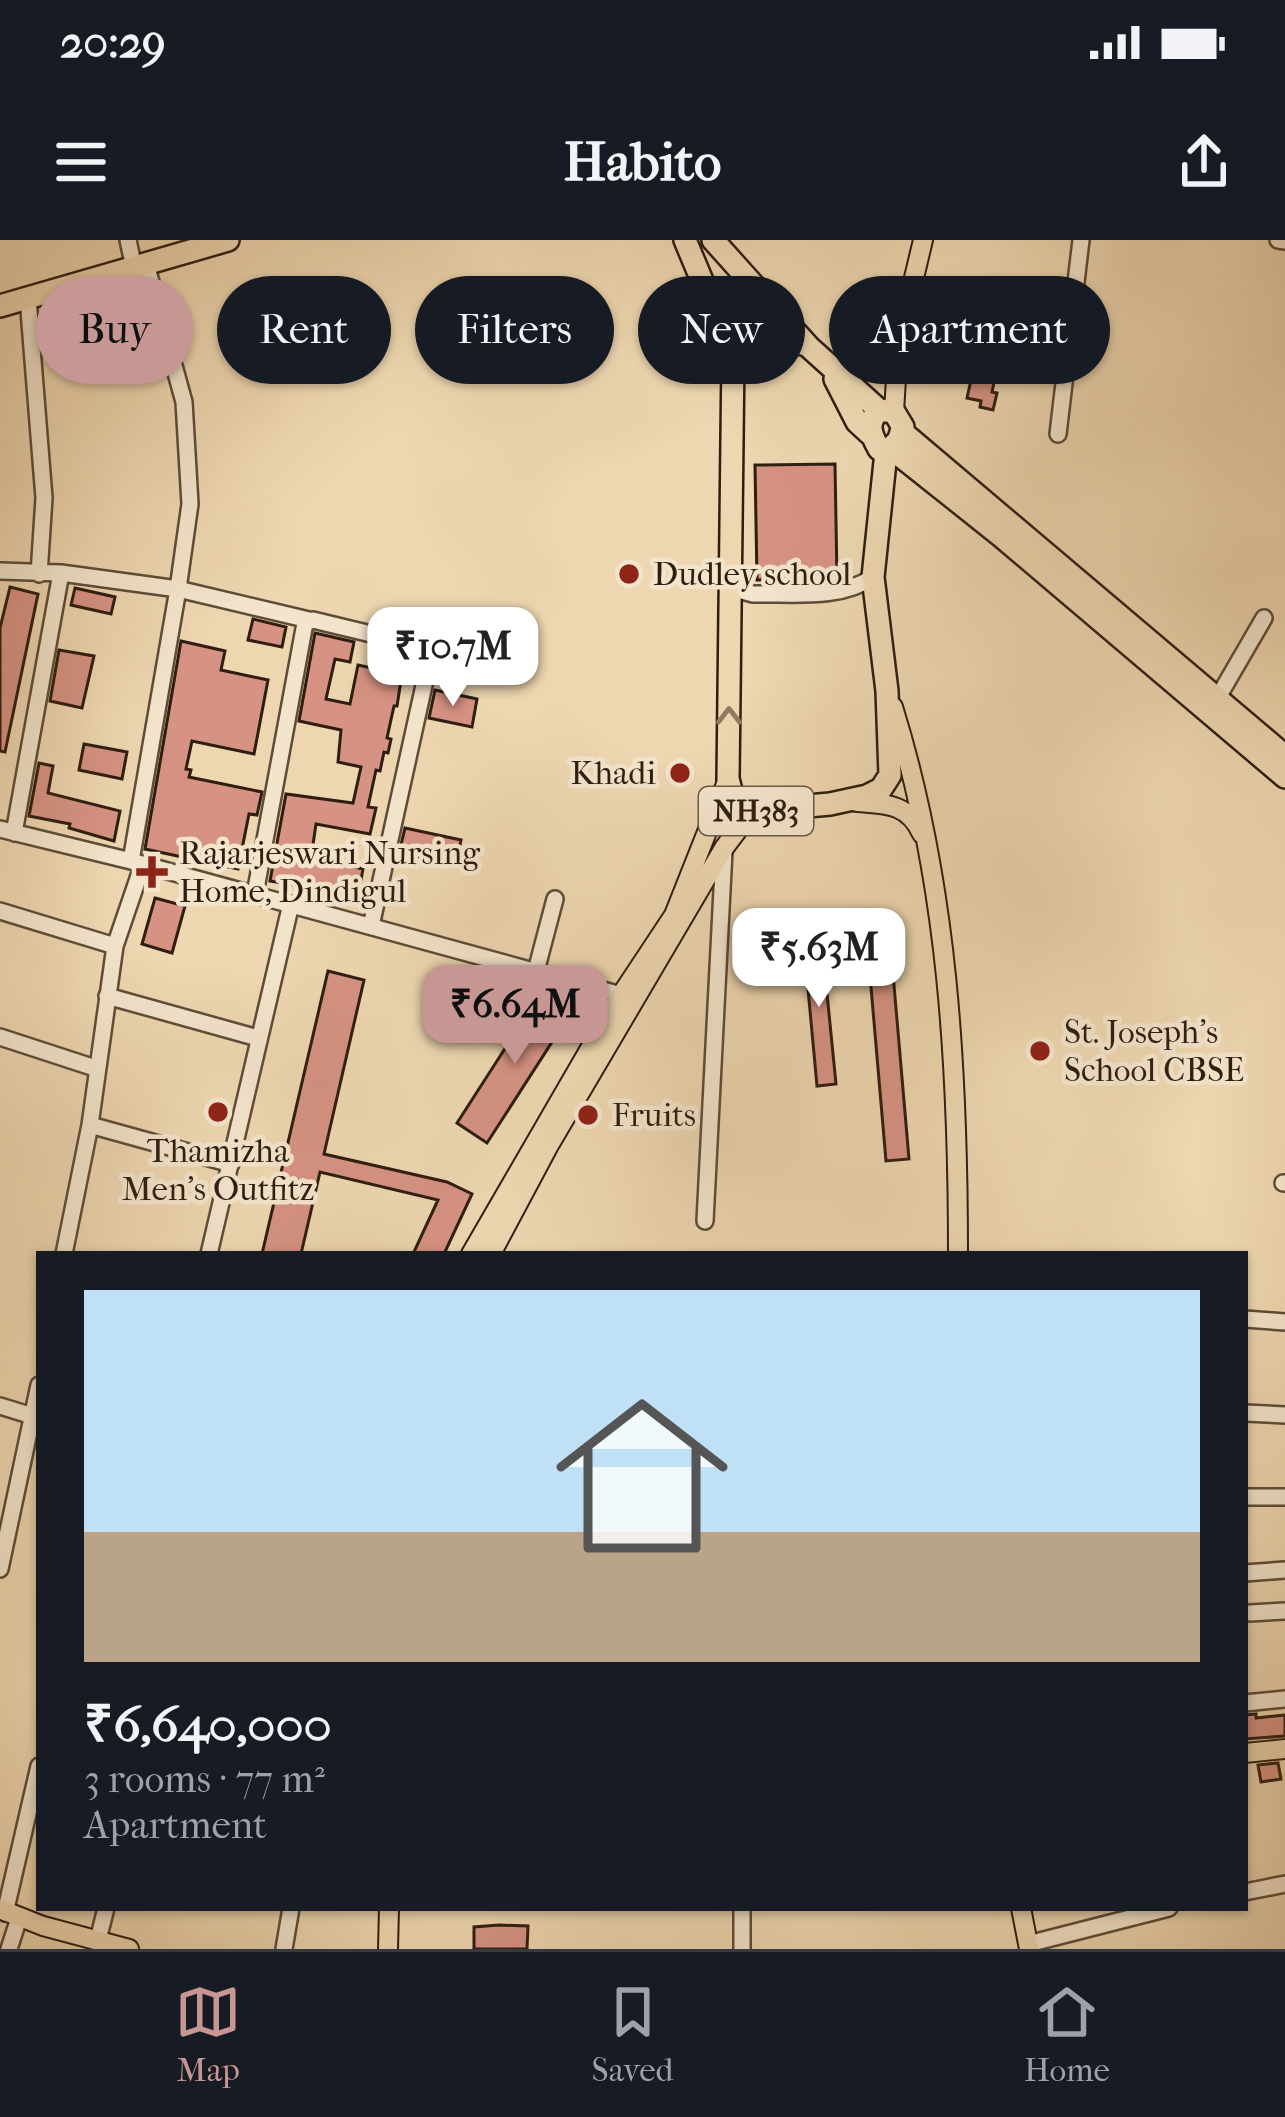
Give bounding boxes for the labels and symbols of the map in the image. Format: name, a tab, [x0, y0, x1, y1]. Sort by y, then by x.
place label: Dudley school	[653, 555, 851, 594]
marker: Dudley school	[616, 561, 642, 587]
pin: ₹10.7M	[355, 607, 551, 709]
one-way arrow	[716, 706, 742, 724]
place label: Khadi	[571, 754, 656, 793]
marker: Khadi	[667, 760, 693, 786]
road number: NH383	[699, 787, 813, 835]
place label: Rajarjeswari Nursing Home, Dindigul	[179, 834, 480, 911]
marker: Rajarjeswari Nursing Home, Dindigul	[136, 856, 168, 888]
pin: ₹5.63M	[721, 908, 917, 1010]
pin: ₹6.64M	[417, 965, 613, 1067]
place label: St. Joseph's School CBSE	[1064, 1013, 1244, 1090]
marker: St. Joseph's School CBSE	[1027, 1038, 1053, 1064]
place label: Fruits	[612, 1096, 696, 1135]
marker: Thamizha Men's Outfitz	[205, 1099, 231, 1125]
marker: Fruits	[575, 1102, 601, 1128]
place label: Thamizha Men's Outfitz	[122, 1132, 314, 1209]

